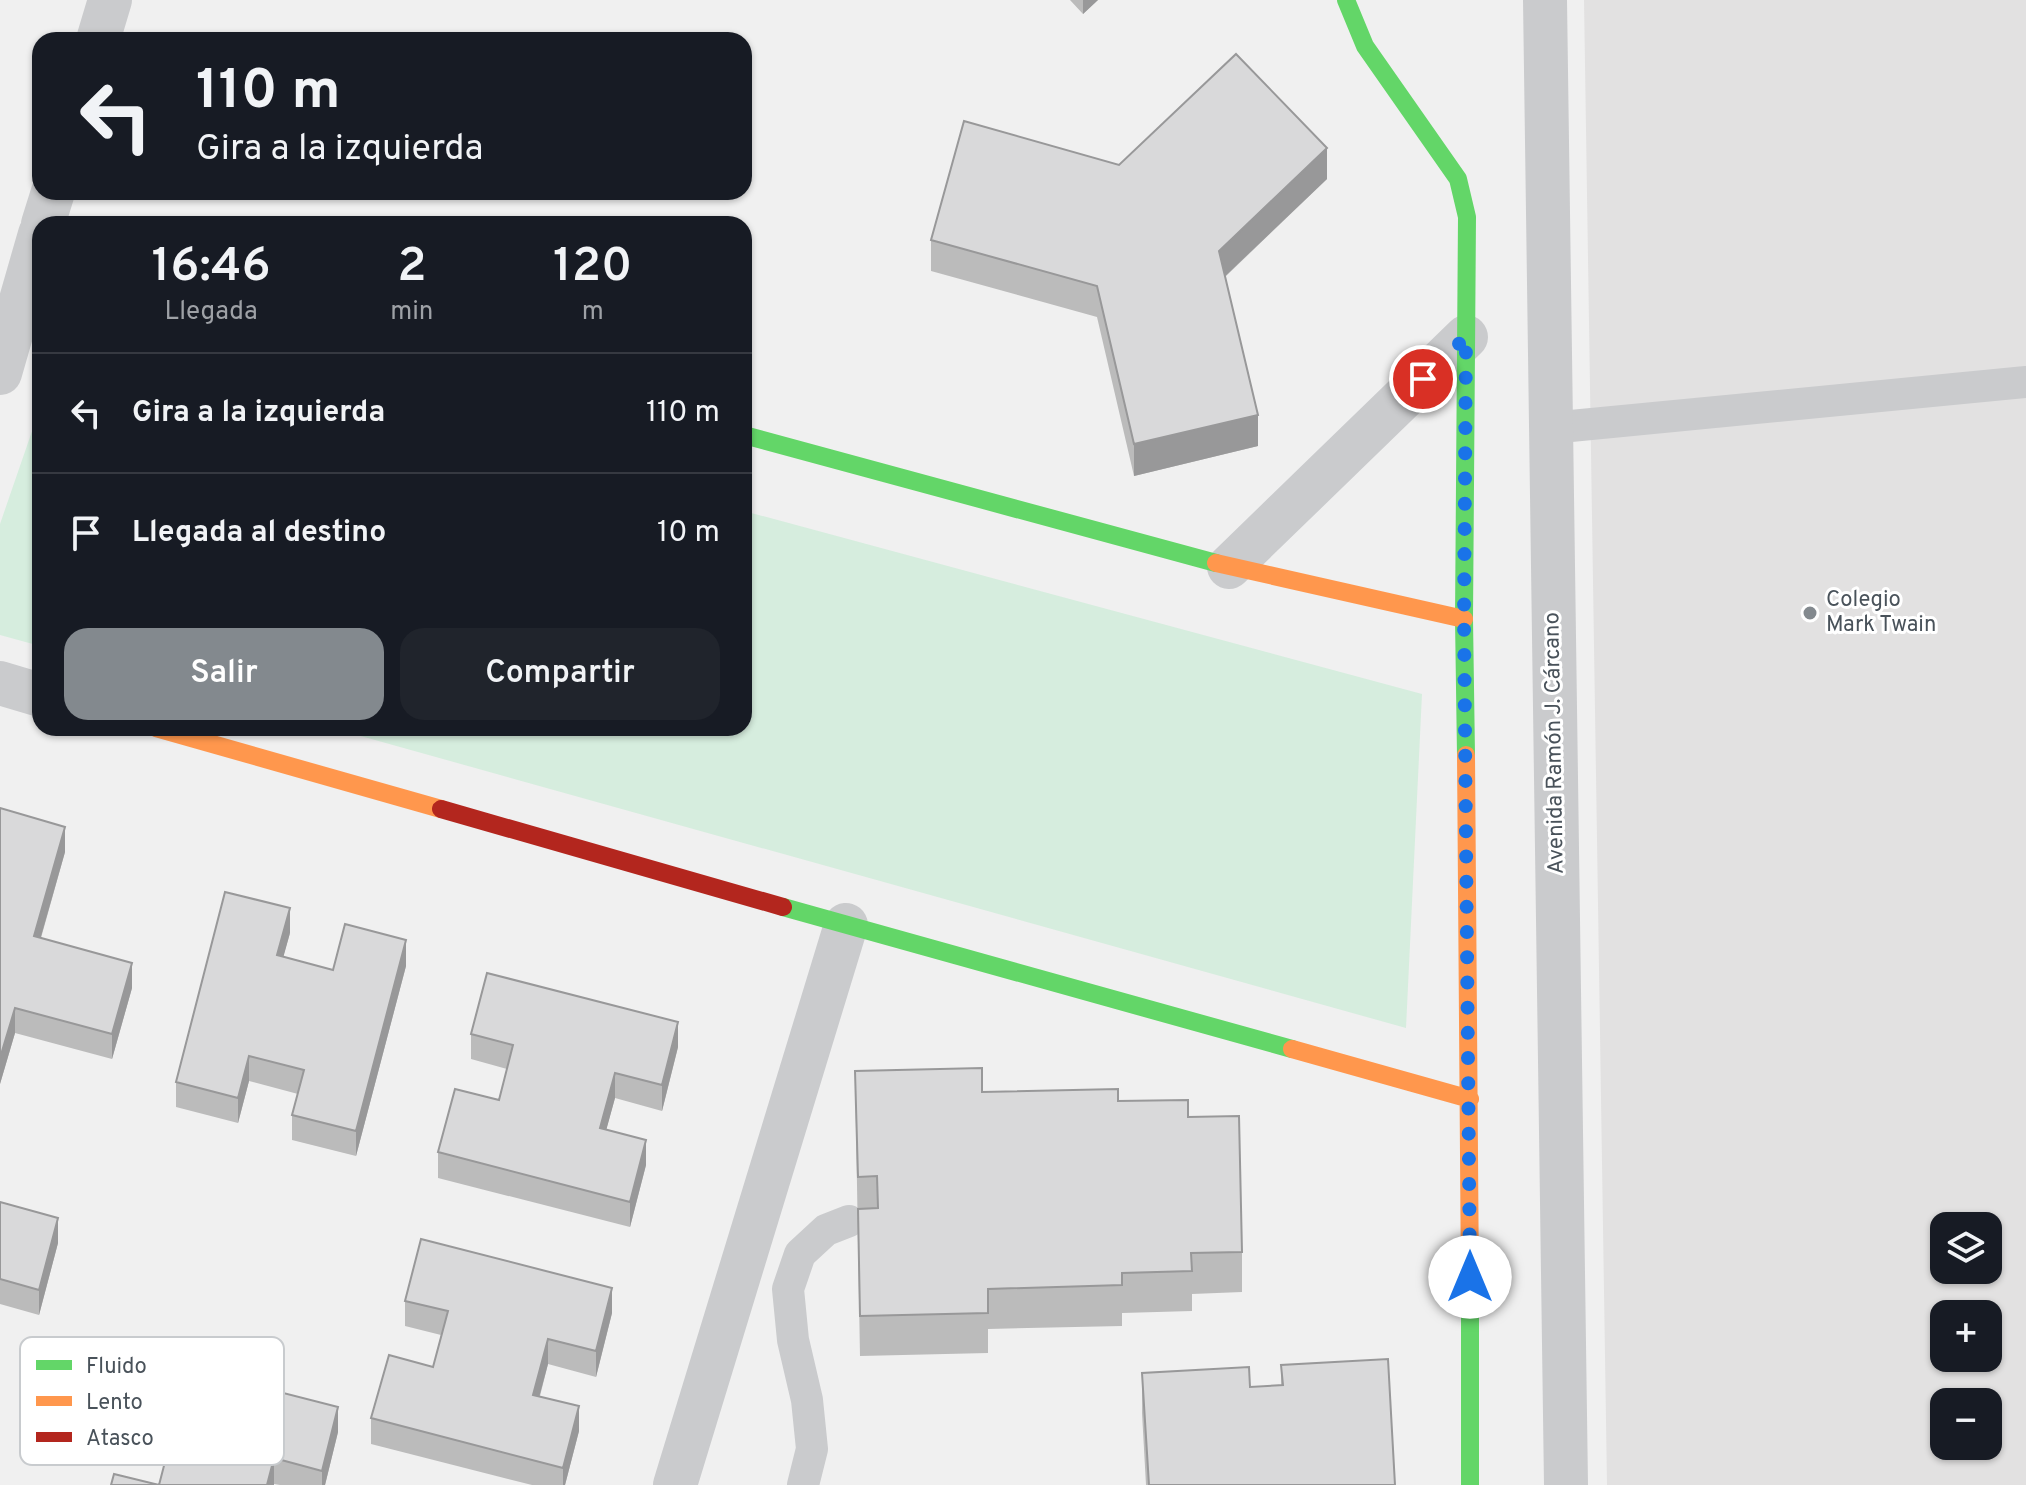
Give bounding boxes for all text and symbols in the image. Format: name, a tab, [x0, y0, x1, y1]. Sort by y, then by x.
text: 110 m	[196, 58, 341, 128]
icon: left	[64, 64, 168, 168]
text: Gira a la izquierda	[196, 127, 483, 173]
text: 16:46	[152, 238, 271, 298]
text: 2	[397, 238, 426, 298]
text: 120	[553, 238, 632, 298]
text: Llegada	[165, 296, 258, 329]
text: min	[390, 296, 433, 329]
text: m	[582, 296, 604, 329]
pin	[1389, 345, 1457, 413]
icon: arrive	[1401, 357, 1445, 401]
icon: left	[64, 391, 108, 435]
text: Gira a la izquierda	[132, 395, 385, 432]
text: 110 m	[646, 395, 720, 432]
icon: arrive	[64, 511, 108, 555]
text: Llegada al destino	[132, 515, 386, 552]
text: 10 m	[657, 515, 720, 552]
place label: Colegio Mark Twain	[1826, 587, 1936, 639]
marker: Colegio Mark Twain	[1801, 604, 1819, 622]
street label: Avenida Ramón J. Cárcano	[1539, 612, 1571, 874]
button: Salir	[64, 628, 384, 720]
button: Compartir	[400, 628, 720, 720]
map controls	[1930, 1212, 2002, 1460]
button: layers	[1930, 1212, 2002, 1284]
position arrow	[1428, 1235, 1512, 1319]
button: +	[1930, 1300, 2002, 1372]
legend	[20, 1337, 284, 1465]
text: Fluido	[86, 1354, 147, 1381]
button: −	[1930, 1388, 2002, 1460]
text: Lento	[86, 1390, 143, 1417]
text: Atasco	[86, 1426, 154, 1453]

